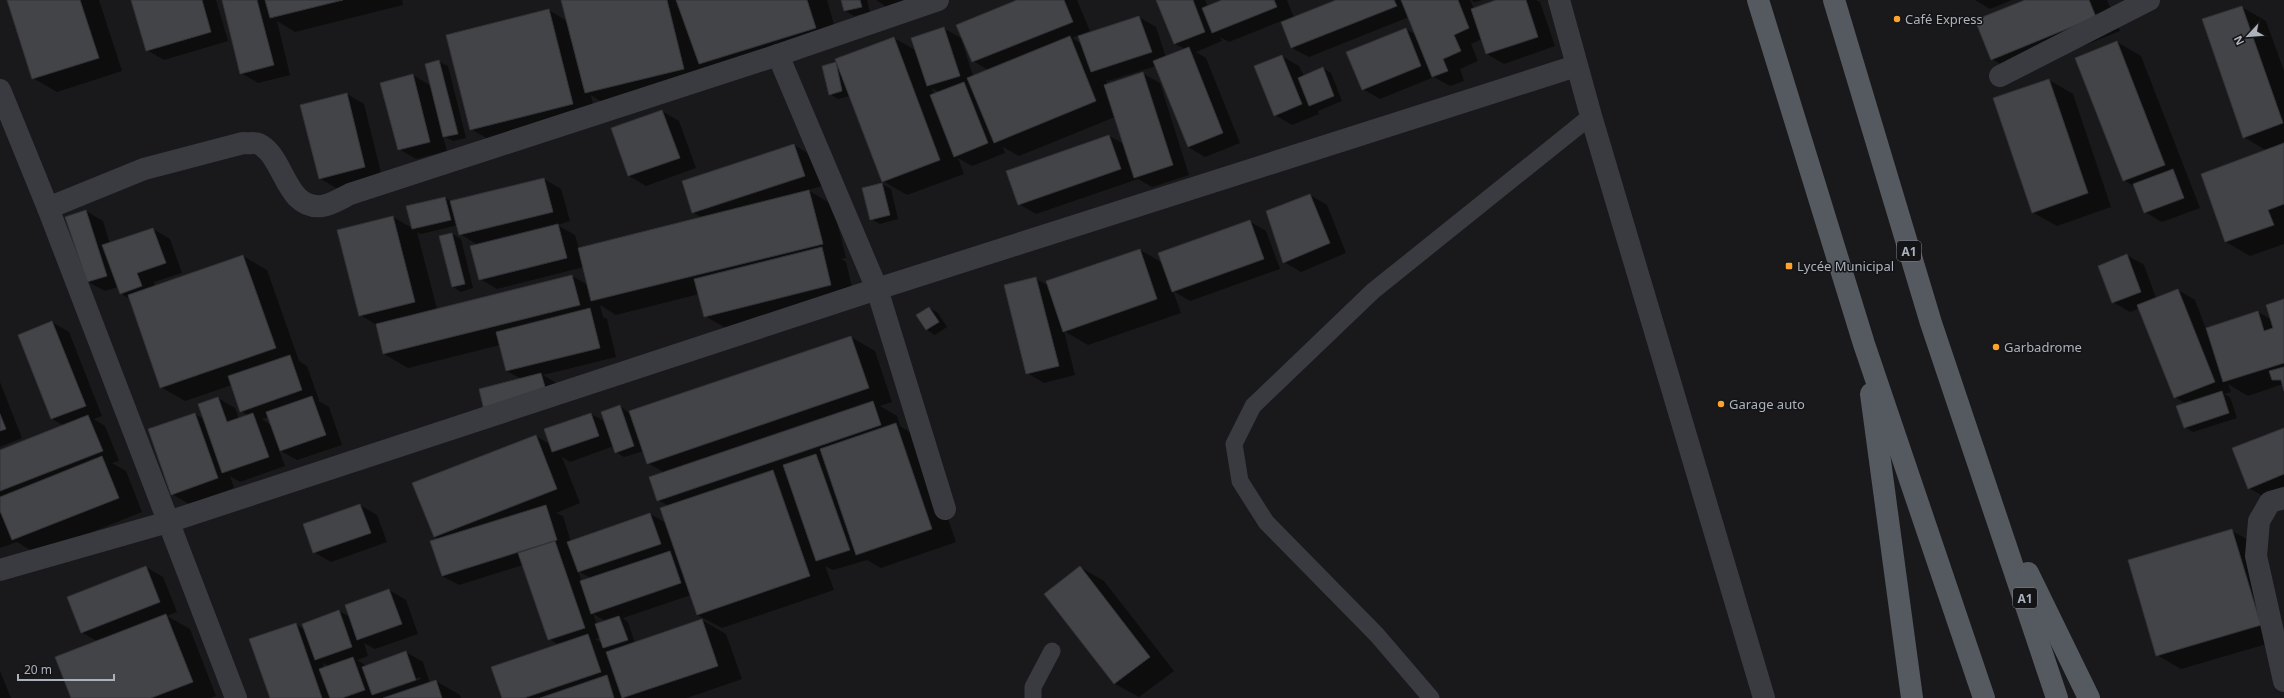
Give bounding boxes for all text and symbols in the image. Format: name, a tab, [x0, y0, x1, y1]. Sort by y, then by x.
place label: Café Express	[1905, 10, 1983, 28]
marker: Café Express	[1892, 14, 1902, 24]
north arrow	[2228, 16, 2268, 56]
text: N	[2230, 33, 2247, 48]
road number: A1	[1897, 241, 1921, 261]
place label: Lycée Municipal	[1797, 257, 1894, 275]
marker: Lycée Municipal	[1784, 261, 1794, 271]
place label: Garbadrome	[2004, 338, 2082, 356]
marker: Garbadrome	[1991, 342, 2001, 352]
place label: Garage auto	[1729, 395, 1805, 413]
marker: Garage auto	[1716, 399, 1726, 409]
road number: A1	[2013, 588, 2037, 608]
scale bar	[18, 656, 114, 682]
text: 20 m	[24, 661, 52, 678]

